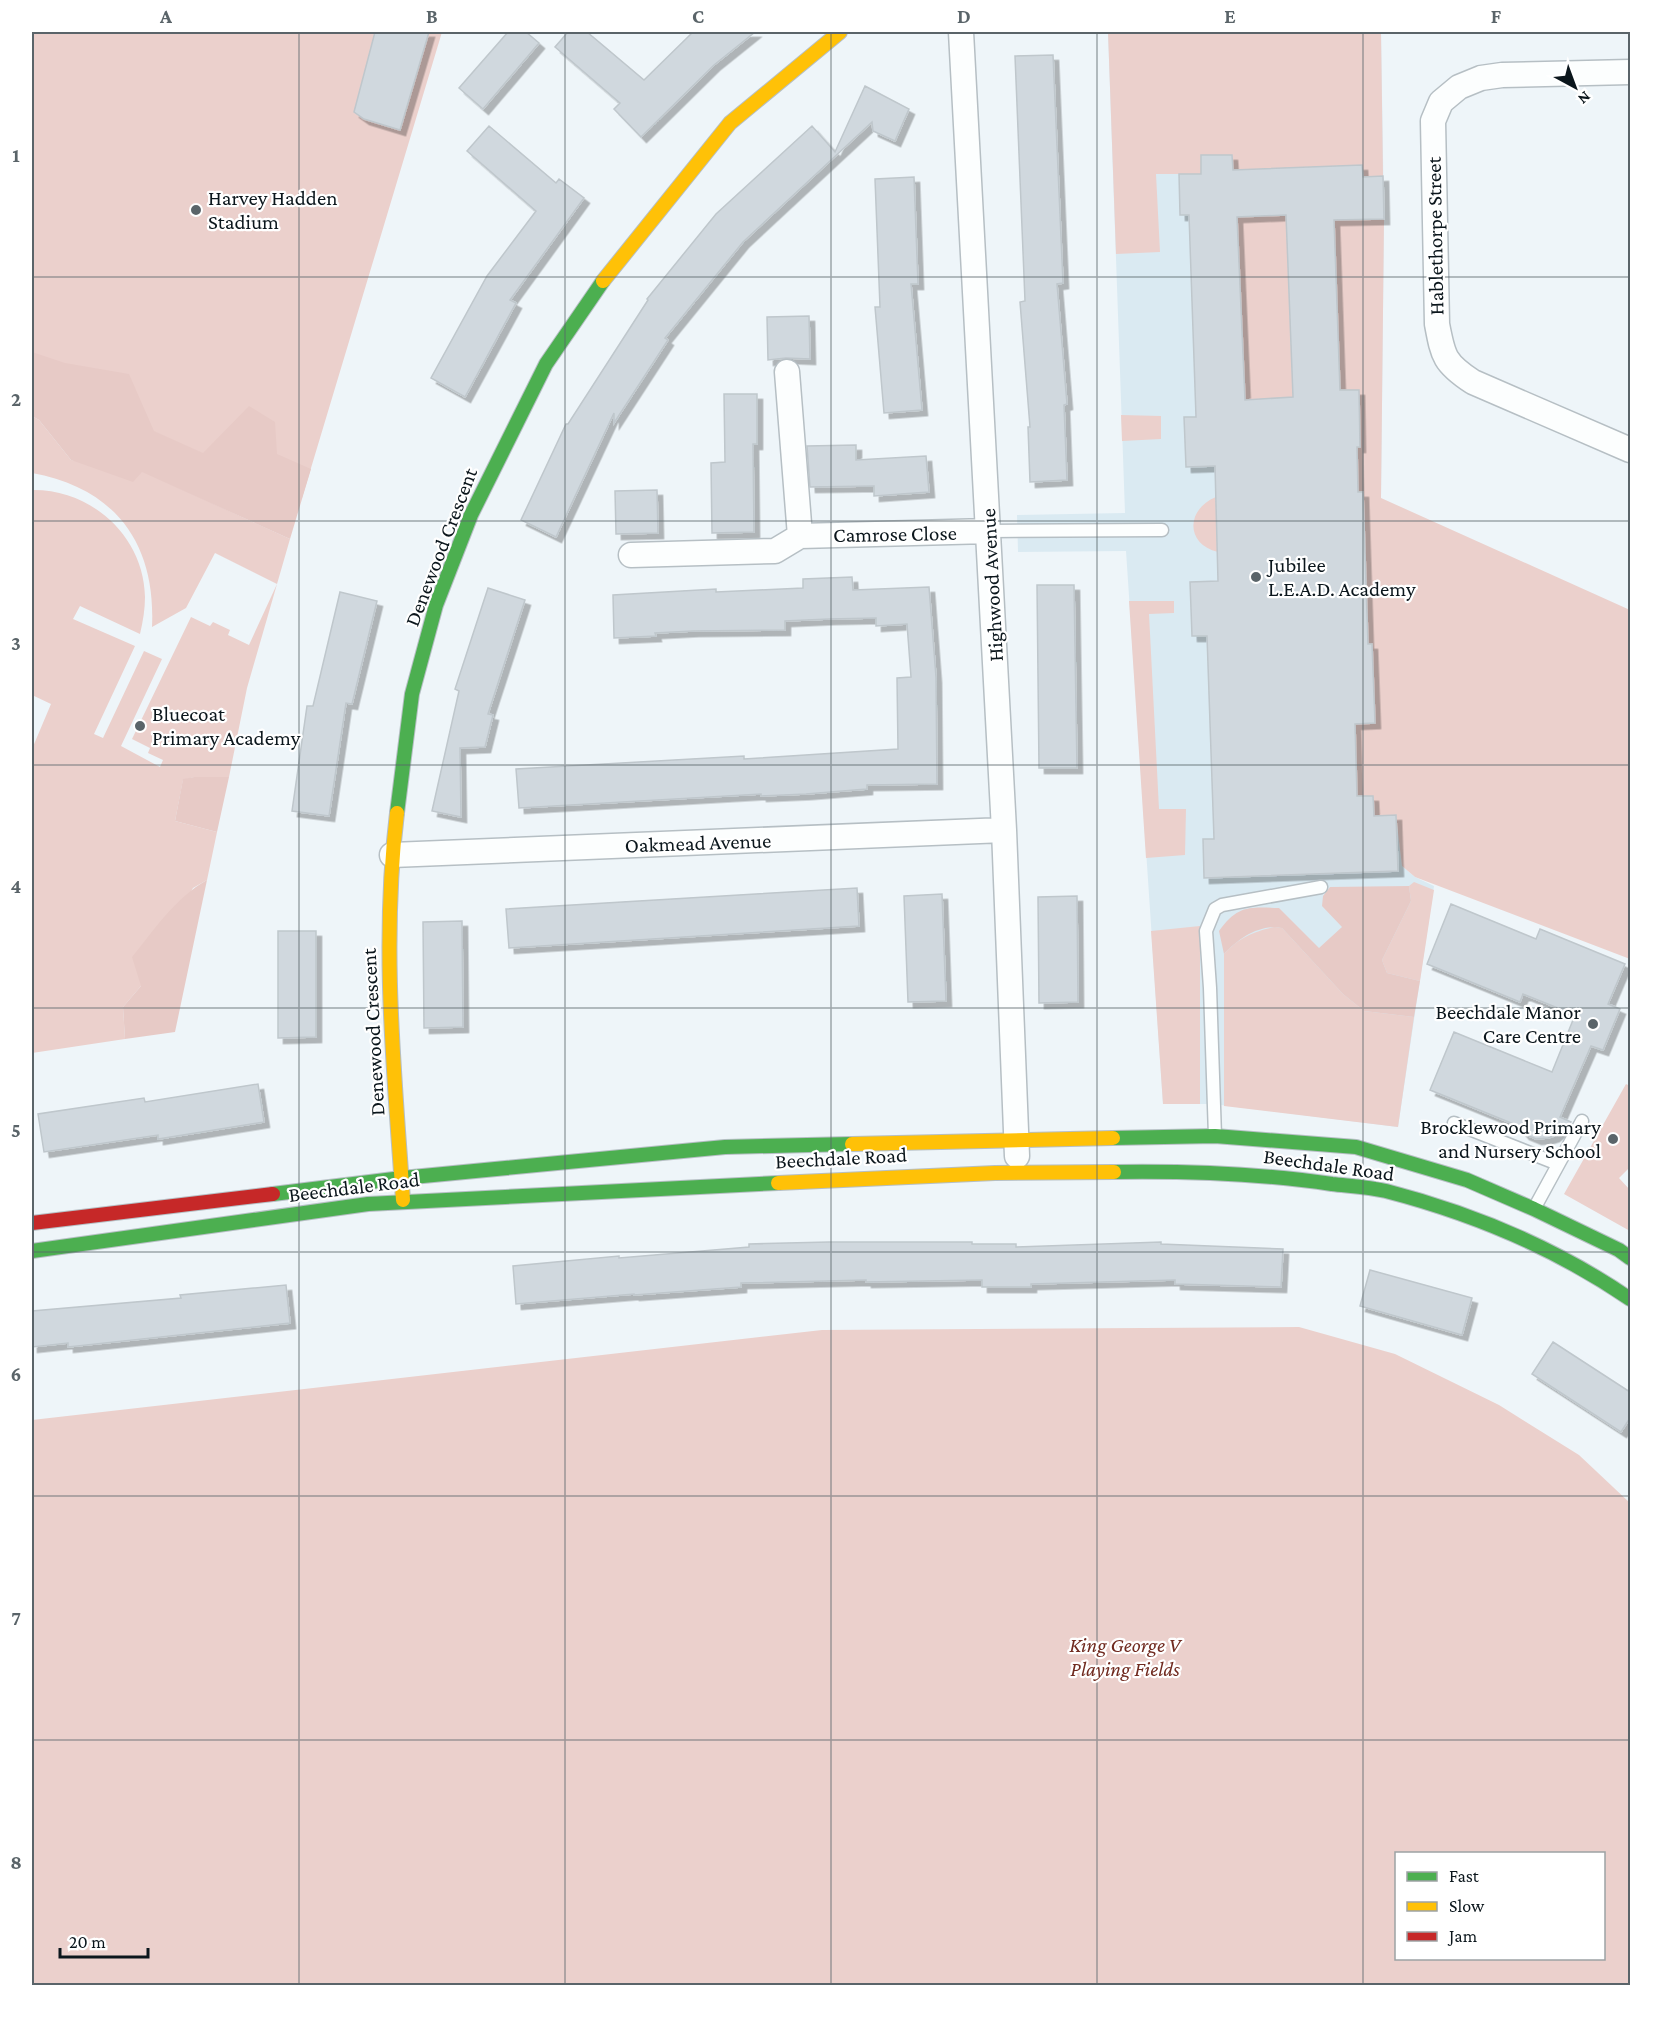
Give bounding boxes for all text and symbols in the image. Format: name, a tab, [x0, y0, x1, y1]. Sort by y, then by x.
text: A	[159, 5, 173, 27]
text: B	[426, 5, 438, 27]
text: C	[692, 5, 704, 27]
text: D	[957, 5, 971, 27]
text: E	[1224, 5, 1236, 27]
text: F	[1491, 5, 1502, 27]
north arrow	[1545, 57, 1605, 117]
text: N	[1575, 88, 1594, 108]
text: 1	[12, 144, 20, 166]
street label: Hablethorpe Street	[1422, 155, 1448, 315]
place label: Harvey Hadden Stadium	[208, 186, 337, 234]
marker: Harvey Hadden Stadium	[189, 203, 203, 217]
text: 2	[11, 388, 21, 410]
street label: Denewood Crescent	[400, 463, 483, 630]
street label: Highwood Avenue	[976, 508, 1008, 662]
street label: Camrose Close	[833, 521, 957, 547]
place label: Jubilee L.E.A.D. Academy	[1266, 553, 1416, 601]
marker: Jubilee L.E.A.D. Academy	[1249, 570, 1263, 584]
text: 3	[11, 632, 21, 654]
place label: Bluecoat Primary Academy	[152, 702, 301, 750]
marker: Bluecoat Primary Academy	[133, 719, 147, 733]
street label: Oakmead Avenue	[624, 828, 772, 858]
text: 4	[11, 875, 22, 897]
street label: Denewood Crescent	[357, 947, 389, 1116]
place label: Beechdale Manor Care Centre	[1435, 1000, 1582, 1048]
marker: Beechdale Manor Care Centre	[1586, 1017, 1600, 1031]
place label: Brocklewood Primary and Nursery School	[1420, 1115, 1601, 1163]
text: 5	[11, 1119, 21, 1141]
marker: Brocklewood Primary and Nursery School	[1606, 1132, 1620, 1146]
street label: Beechdale Road	[775, 1143, 907, 1173]
street label: Beechdale Road	[1262, 1144, 1396, 1186]
street label: Beechdale Road	[287, 1167, 421, 1207]
text: 6	[11, 1363, 21, 1385]
text: 7	[11, 1607, 21, 1629]
park label: King George V Playing Fields	[1069, 1633, 1183, 1681]
text: 8	[10, 1851, 22, 1873]
legend	[1395, 1852, 1605, 1960]
text: Fast	[1449, 1866, 1480, 1886]
text: Slow	[1449, 1896, 1485, 1916]
scale bar	[60, 1921, 148, 1959]
text: Jam	[1447, 1926, 1478, 1946]
text: 20 m	[69, 1932, 106, 1952]

